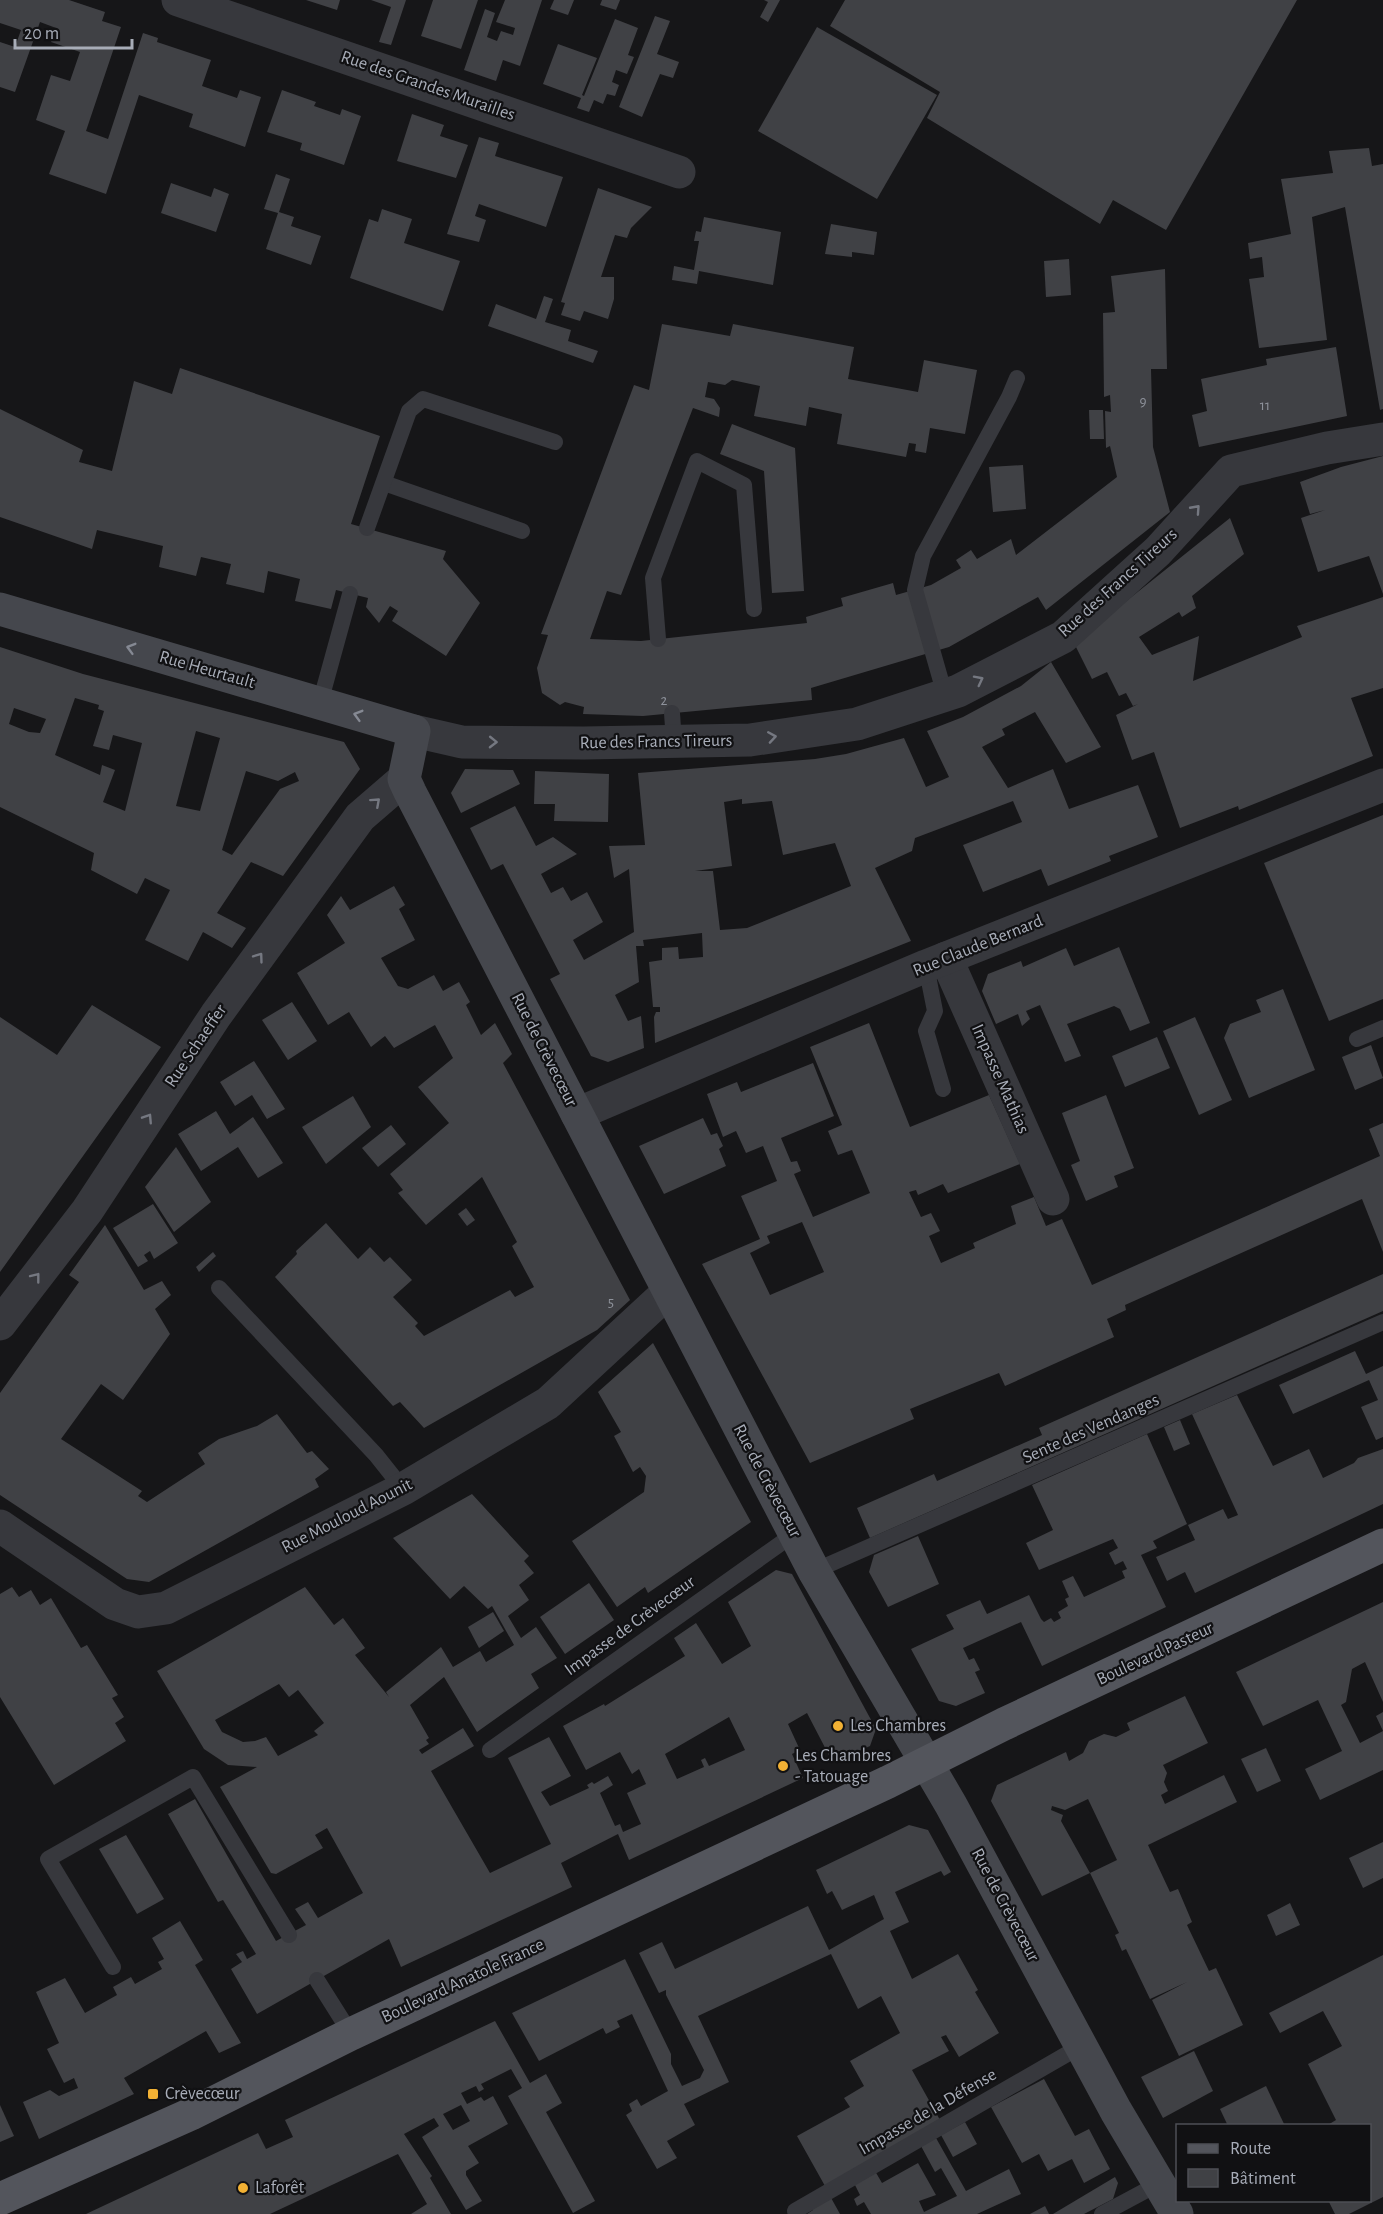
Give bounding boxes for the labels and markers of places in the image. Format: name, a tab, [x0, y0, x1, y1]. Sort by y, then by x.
place label: Les Chambres	[850, 1717, 946, 1735]
marker: Les Chambres	[831, 1719, 845, 1733]
place label: Les Chambres - Tatouage	[795, 1747, 891, 1786]
marker: Les Chambres - Tatouage	[776, 1759, 790, 1773]
place label: Crèvecœur	[165, 2085, 240, 2103]
marker: Crèvecœur	[146, 2087, 160, 2101]
place label: Laforêt	[255, 2179, 305, 2197]
marker: Laforêt	[236, 2181, 250, 2195]

